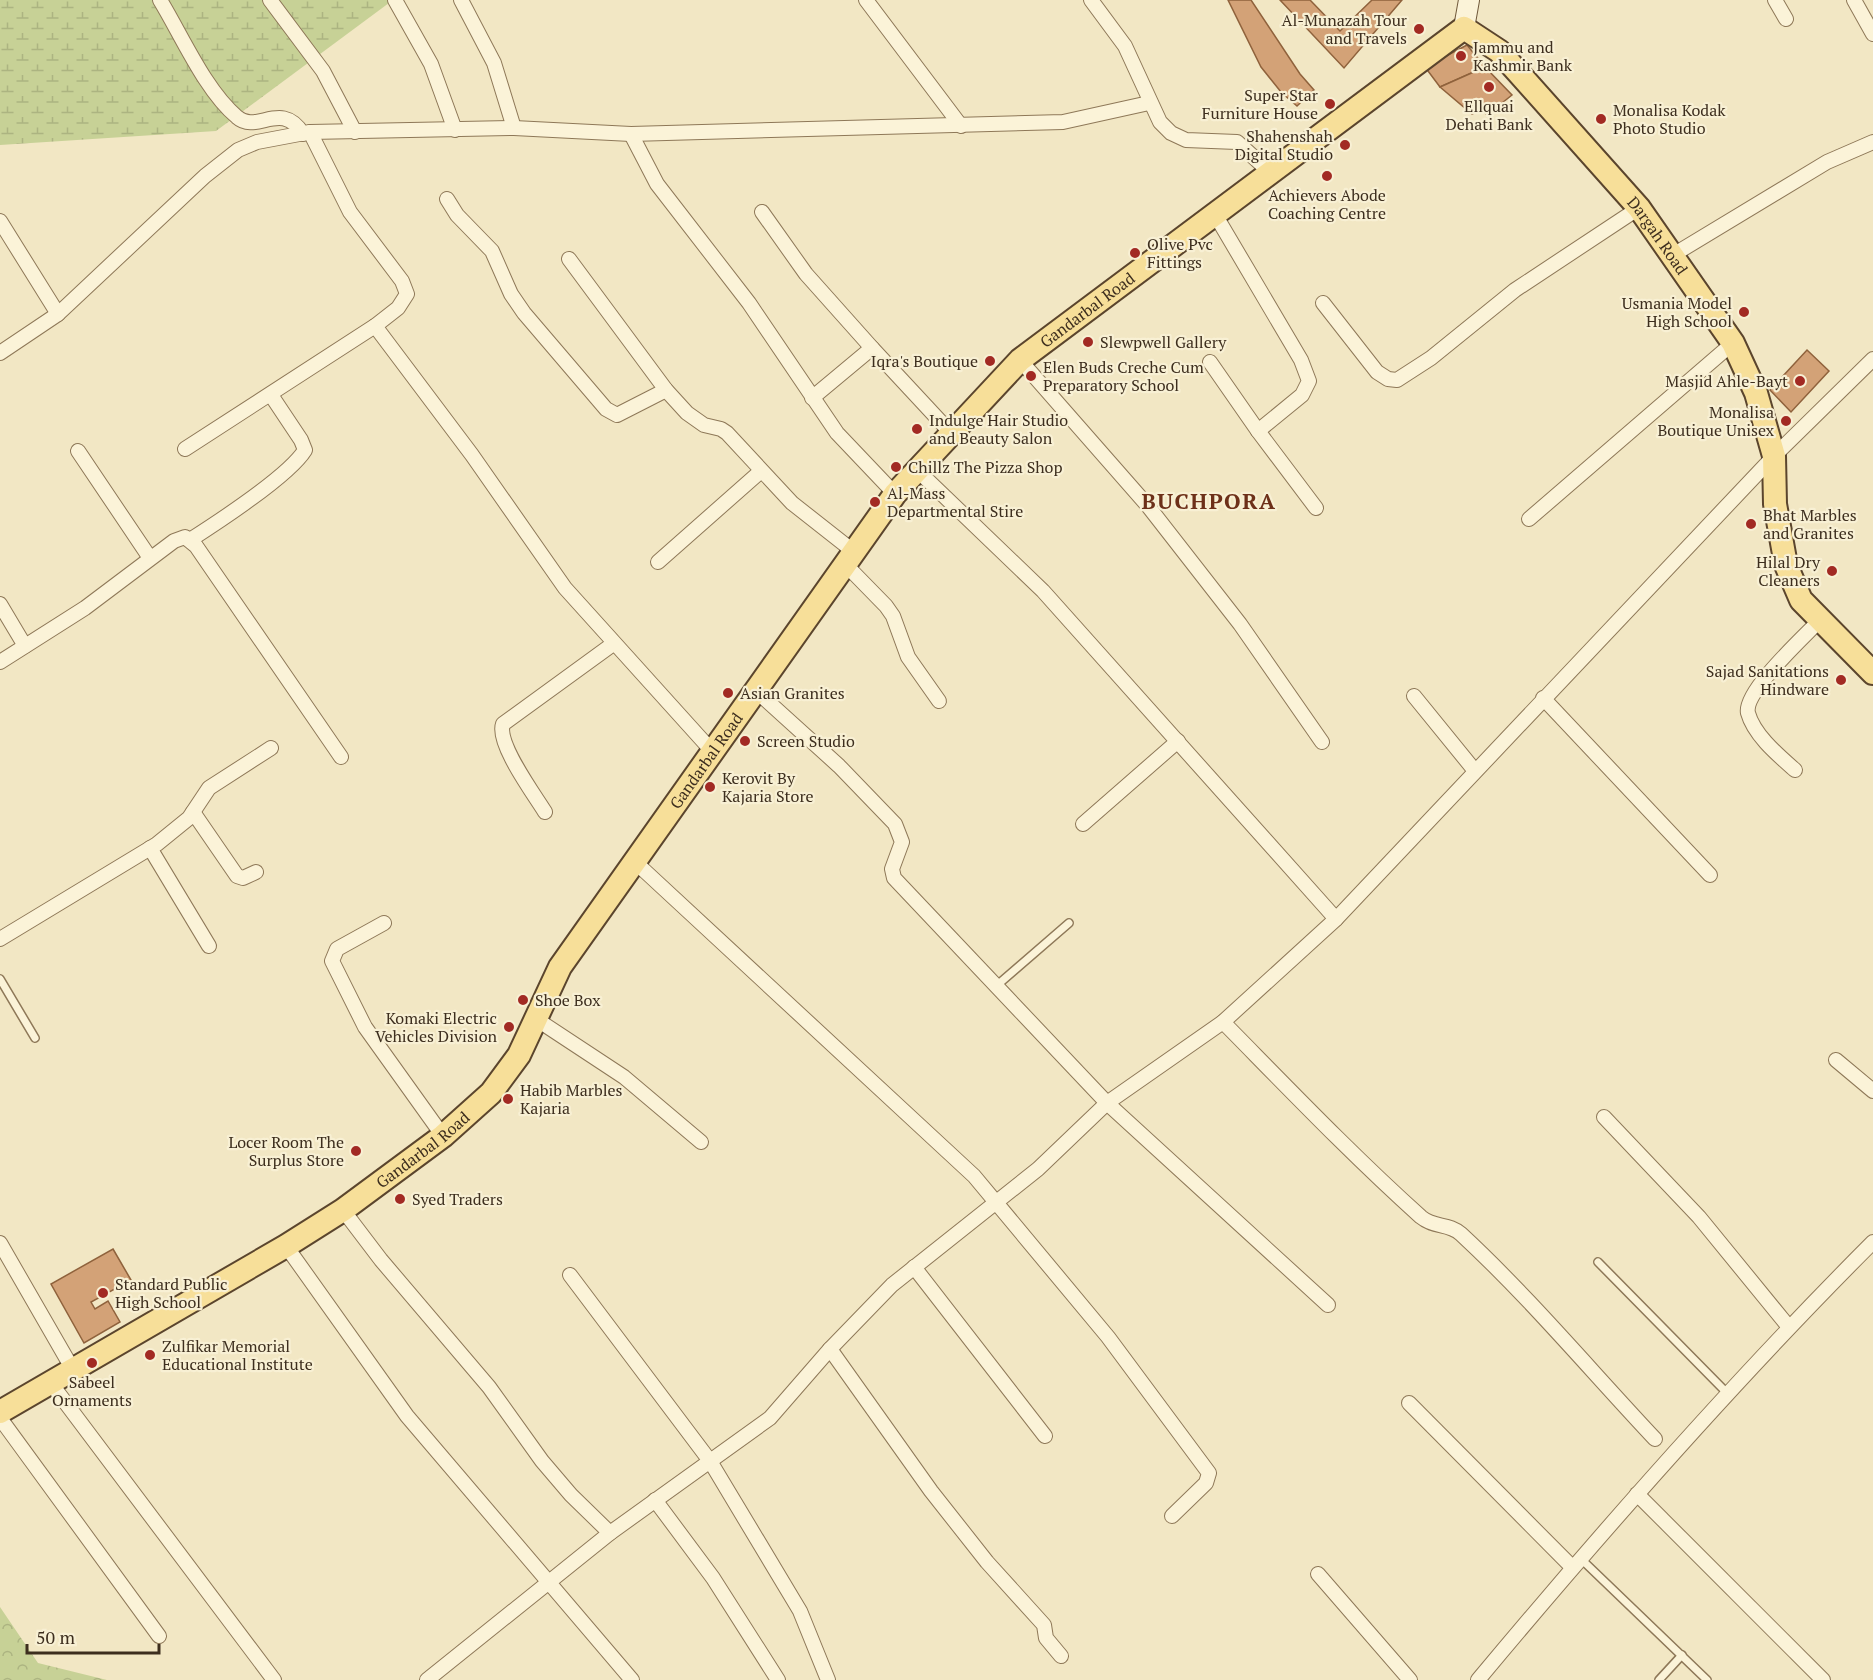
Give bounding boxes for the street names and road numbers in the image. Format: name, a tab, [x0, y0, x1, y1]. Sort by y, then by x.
street label: Dargah Road	[1623, 192, 1693, 279]
street label: Gandarbal Road	[1035, 267, 1139, 352]
street label: Gandarbal Road	[664, 708, 748, 813]
street label: Gandarbal Road	[371, 1106, 474, 1193]

